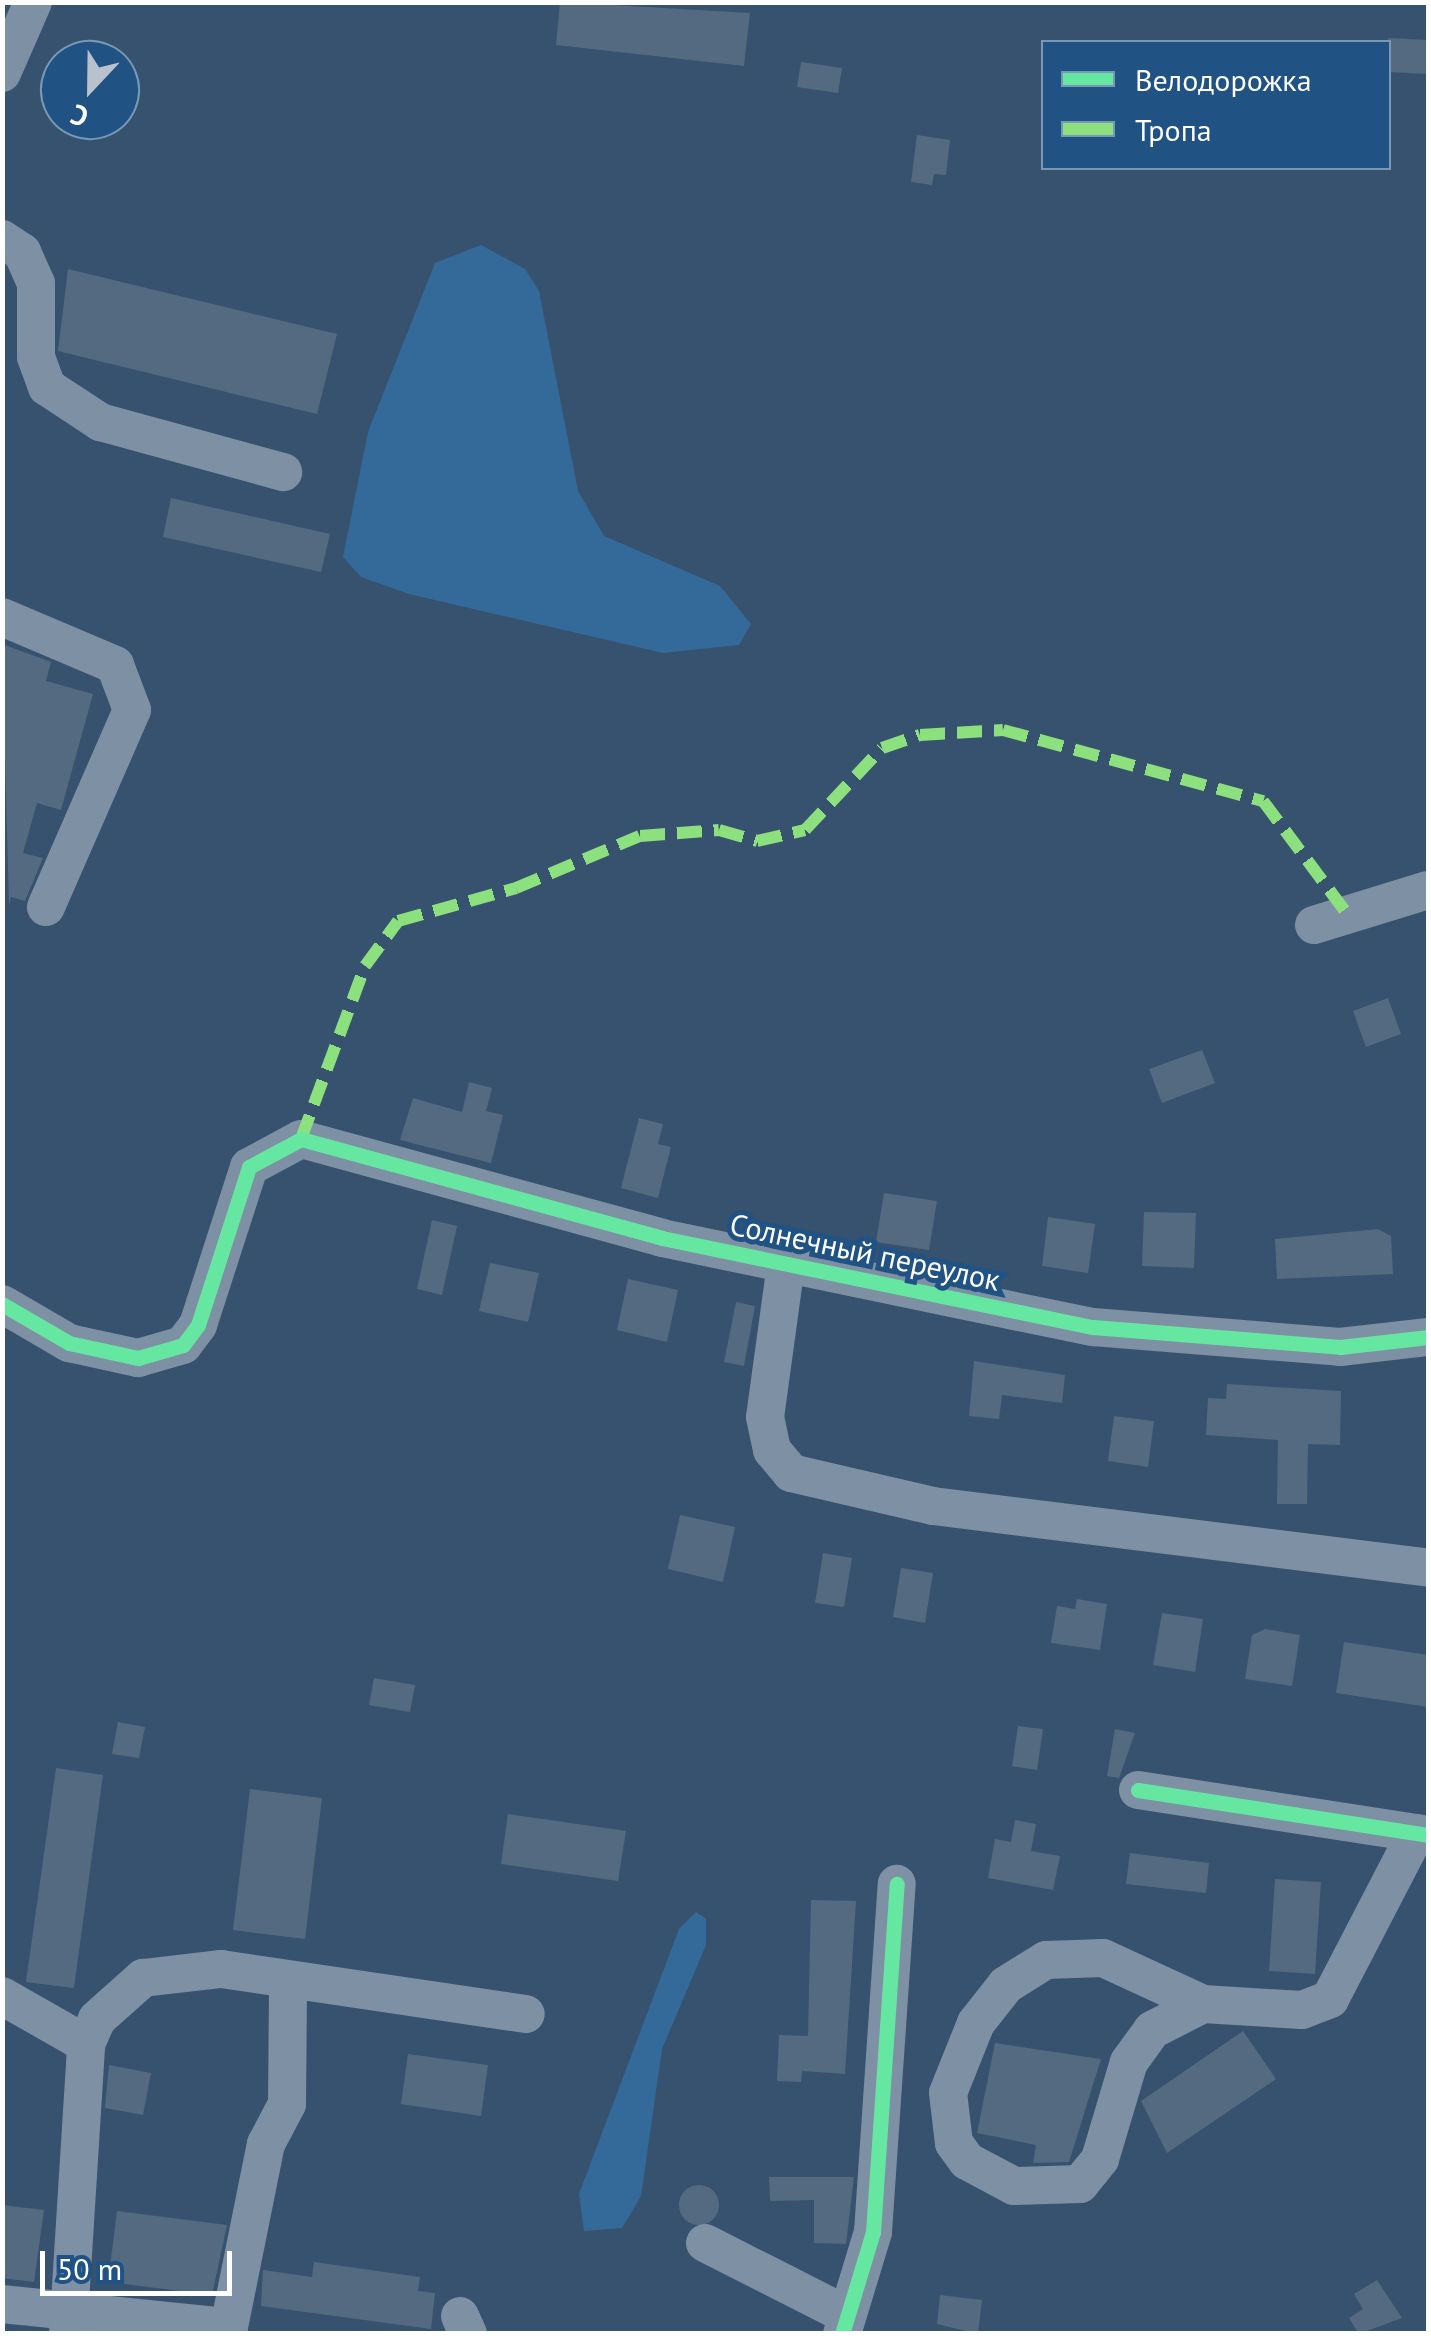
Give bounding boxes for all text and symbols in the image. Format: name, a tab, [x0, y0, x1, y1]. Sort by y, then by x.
north arrow	[40, 40, 140, 140]
legend	[1041, 40, 1391, 170]
text: Велодорожка	[1135, 60, 1312, 99]
text: С	[65, 96, 94, 137]
text: Тропа	[1135, 110, 1212, 149]
street label: Солнечный переулок	[727, 1206, 1003, 1298]
scale bar	[45, 2231, 238, 2293]
text: 50 m	[57, 2249, 122, 2288]

